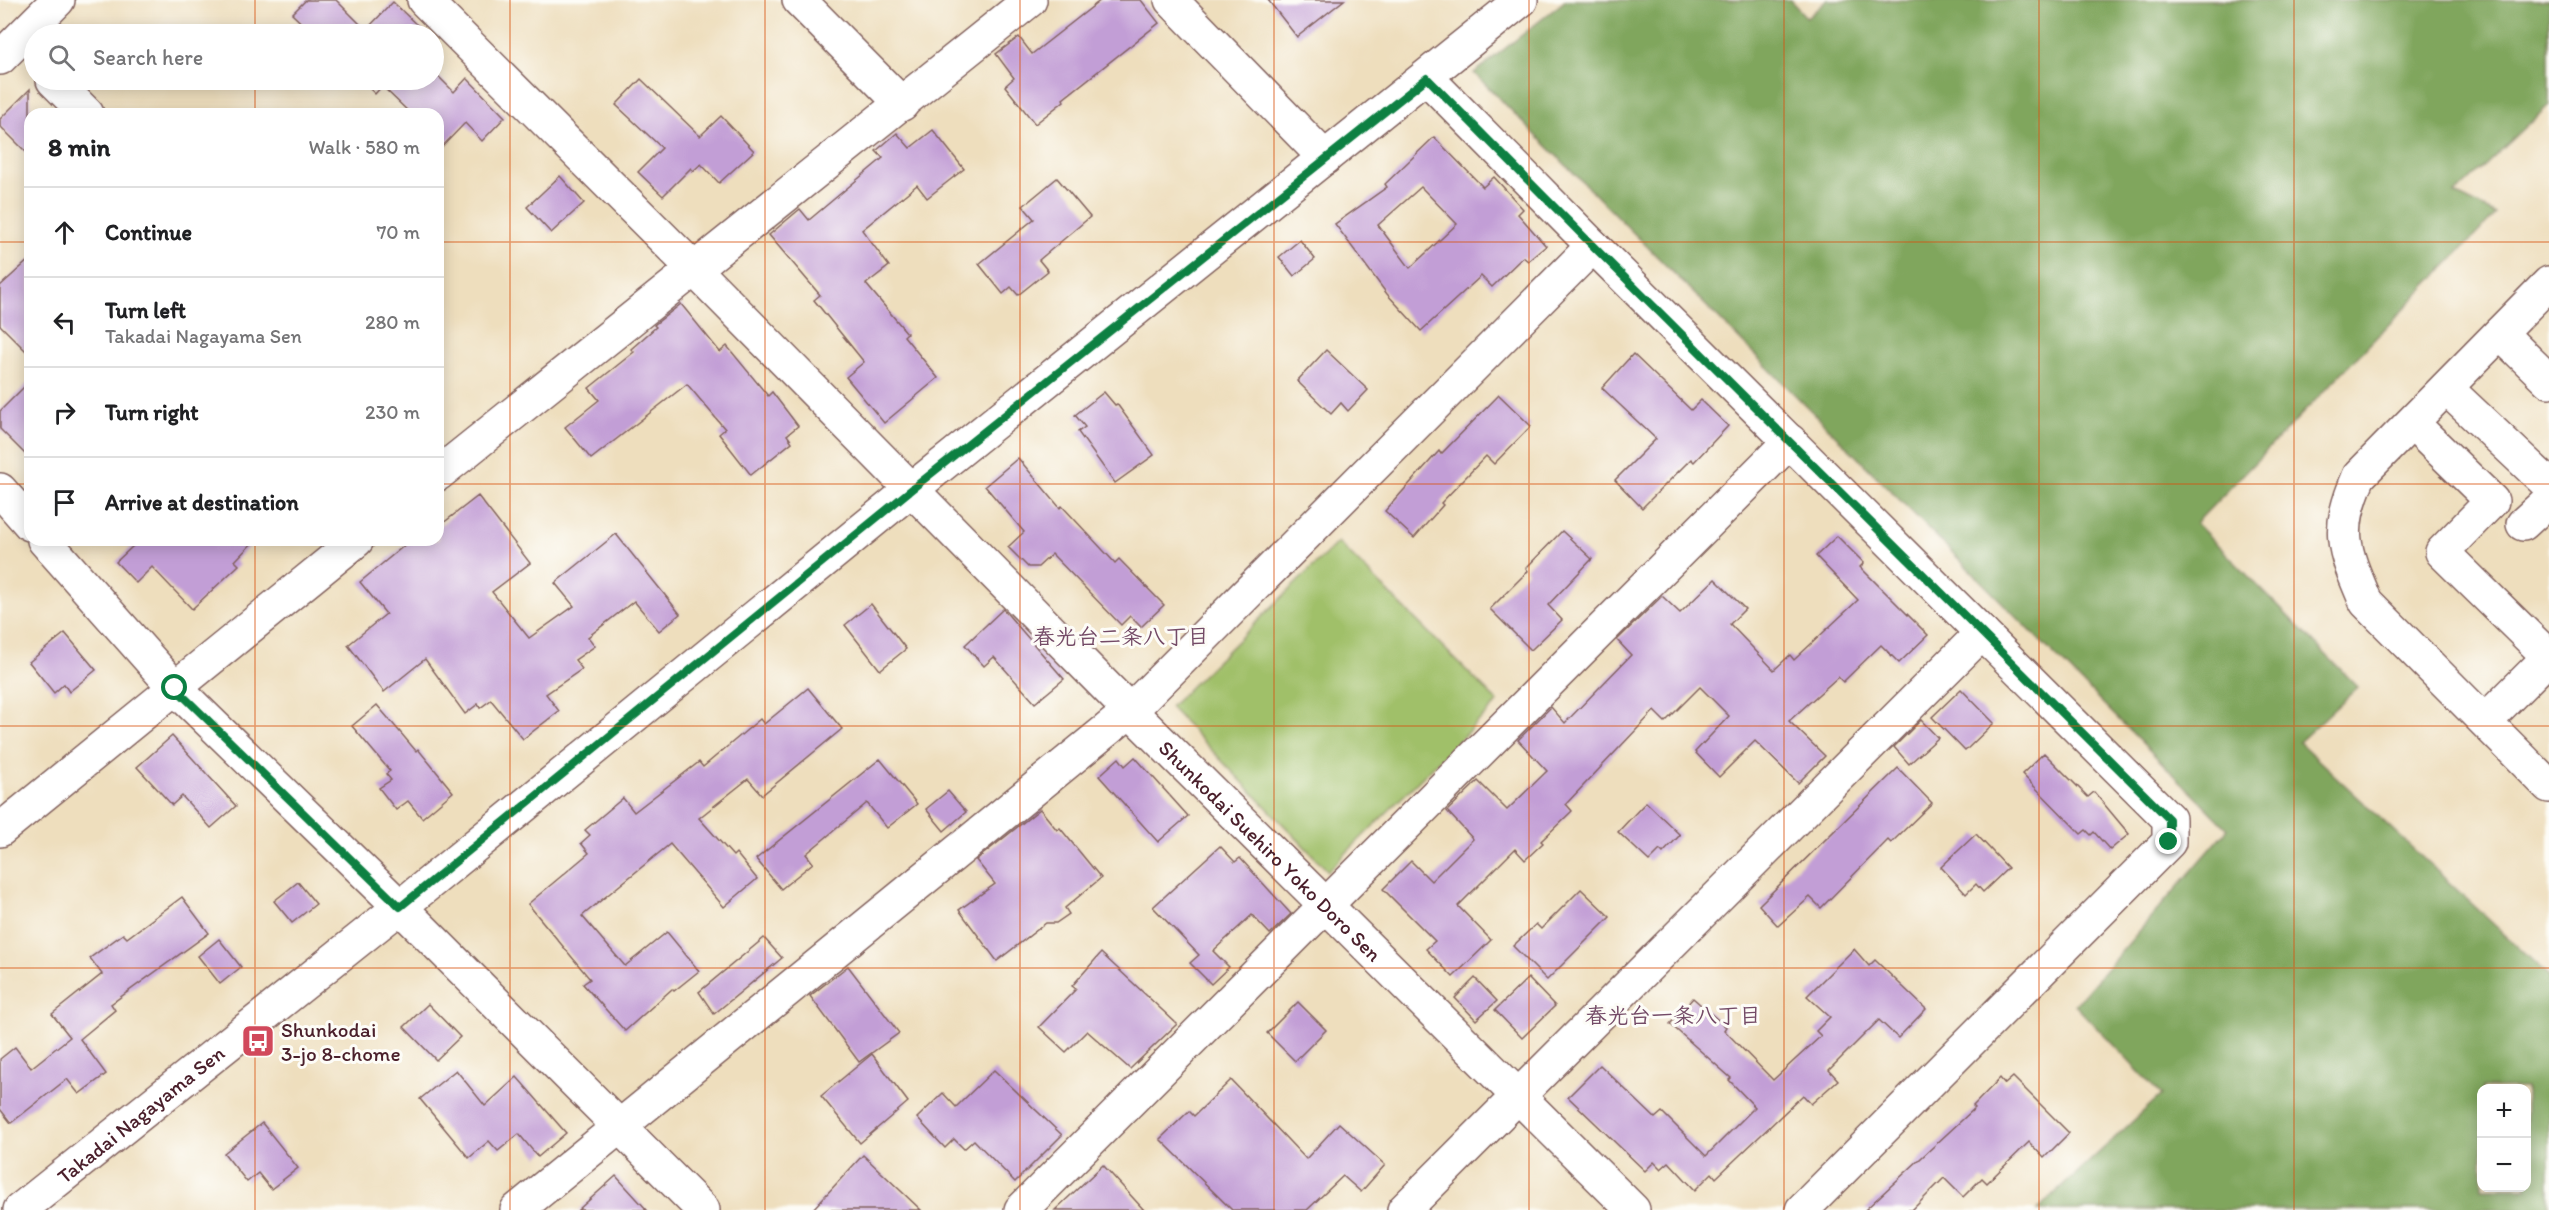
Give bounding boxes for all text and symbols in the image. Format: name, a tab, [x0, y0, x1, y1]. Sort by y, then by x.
search box	[24, 24, 444, 90]
icon: search	[45, 41, 78, 74]
text: Search here	[93, 44, 203, 71]
text: 8 min	[48, 131, 110, 163]
text: Walk · 580 m	[308, 135, 420, 159]
icon: ahead	[48, 216, 81, 249]
text: Continue	[105, 219, 192, 246]
text: 70 m	[376, 220, 420, 244]
text: Turn left	[105, 297, 186, 324]
icon: left	[48, 306, 81, 339]
text: 280 m	[365, 310, 420, 334]
text: Takadai Nagayama Sen	[105, 324, 302, 348]
icon: right	[48, 396, 81, 429]
text: Turn right	[105, 399, 199, 426]
text: 230 m	[365, 400, 420, 424]
icon: arrive	[48, 486, 81, 519]
text: Arrive at destination	[105, 489, 299, 516]
district label: 春光台二条八丁目	[1033, 623, 1209, 650]
route start	[161, 674, 187, 700]
street label: Shunkodai Suehiro Yoko Doro Sen	[1154, 735, 1387, 966]
route end	[2155, 828, 2181, 854]
district label: 春光台一条八丁目	[1585, 1002, 1761, 1029]
place label: Shunkodai 3-jo 8-chome	[281, 1017, 401, 1066]
bus stop icon: Shunkodai 3-jo 8-chome	[240, 1023, 276, 1059]
street label: Takadai Nagayama Sen	[52, 1040, 229, 1188]
map controls	[2477, 1084, 2531, 1192]
button: +	[2477, 1084, 2531, 1138]
button: −	[2477, 1138, 2531, 1192]

